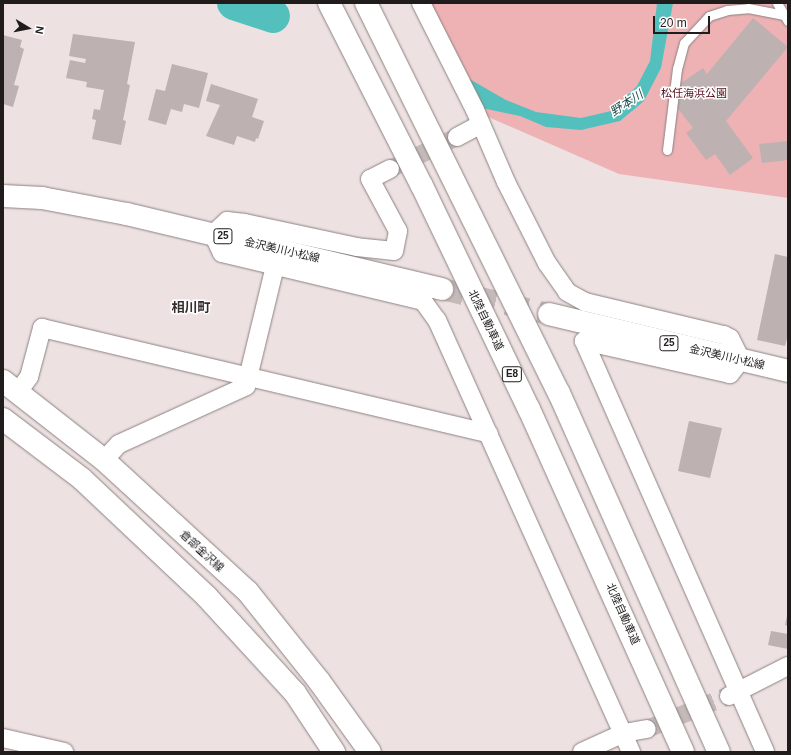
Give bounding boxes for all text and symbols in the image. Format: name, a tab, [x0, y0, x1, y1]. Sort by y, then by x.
north arrow	[8, 8, 48, 48]
scale bar	[655, 8, 712, 34]
text: 20 m	[660, 16, 687, 30]
text: N	[33, 25, 46, 35]
park label: 松任海浜公園	[661, 86, 727, 100]
water label: 野本川	[608, 88, 646, 120]
road number: 25	[213, 228, 233, 244]
street label: 金沢美川小松線	[243, 235, 321, 265]
street label: 北陸自動車道	[466, 287, 506, 353]
district label: 相川町	[172, 300, 210, 316]
road number: 25	[659, 335, 679, 351]
street label: 金沢美川小松線	[688, 342, 766, 372]
road number: E8	[501, 366, 523, 382]
street label: 倉部金沢線	[177, 527, 227, 575]
street label: 北陸自動車道	[604, 581, 642, 647]

